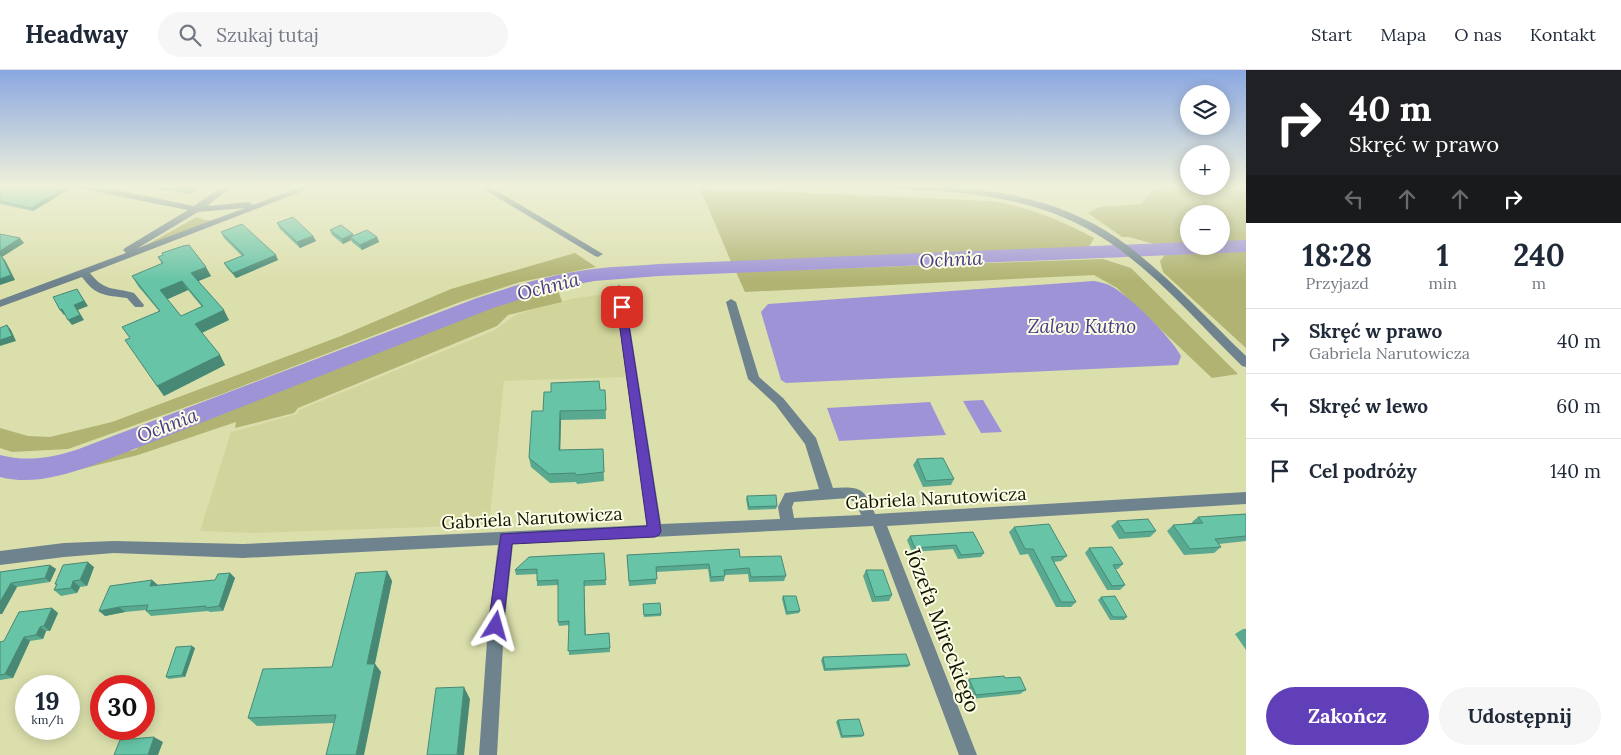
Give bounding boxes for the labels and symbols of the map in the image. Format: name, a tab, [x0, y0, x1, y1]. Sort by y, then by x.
water label: Ochnia	[919, 245, 984, 273]
water label: Ochnia	[514, 267, 582, 305]
pin	[601, 286, 643, 328]
water label: Zalew Kutno	[1028, 314, 1136, 338]
water label: Ochnia	[133, 402, 201, 448]
street label: Gabriela Narutowicza	[845, 482, 1027, 514]
street label: Gabriela Narutowicza	[441, 502, 623, 534]
street label: Józefa Mireckiego	[899, 543, 987, 716]
position arrow	[469, 599, 521, 651]
speed limit sign: 30	[90, 675, 155, 740]

